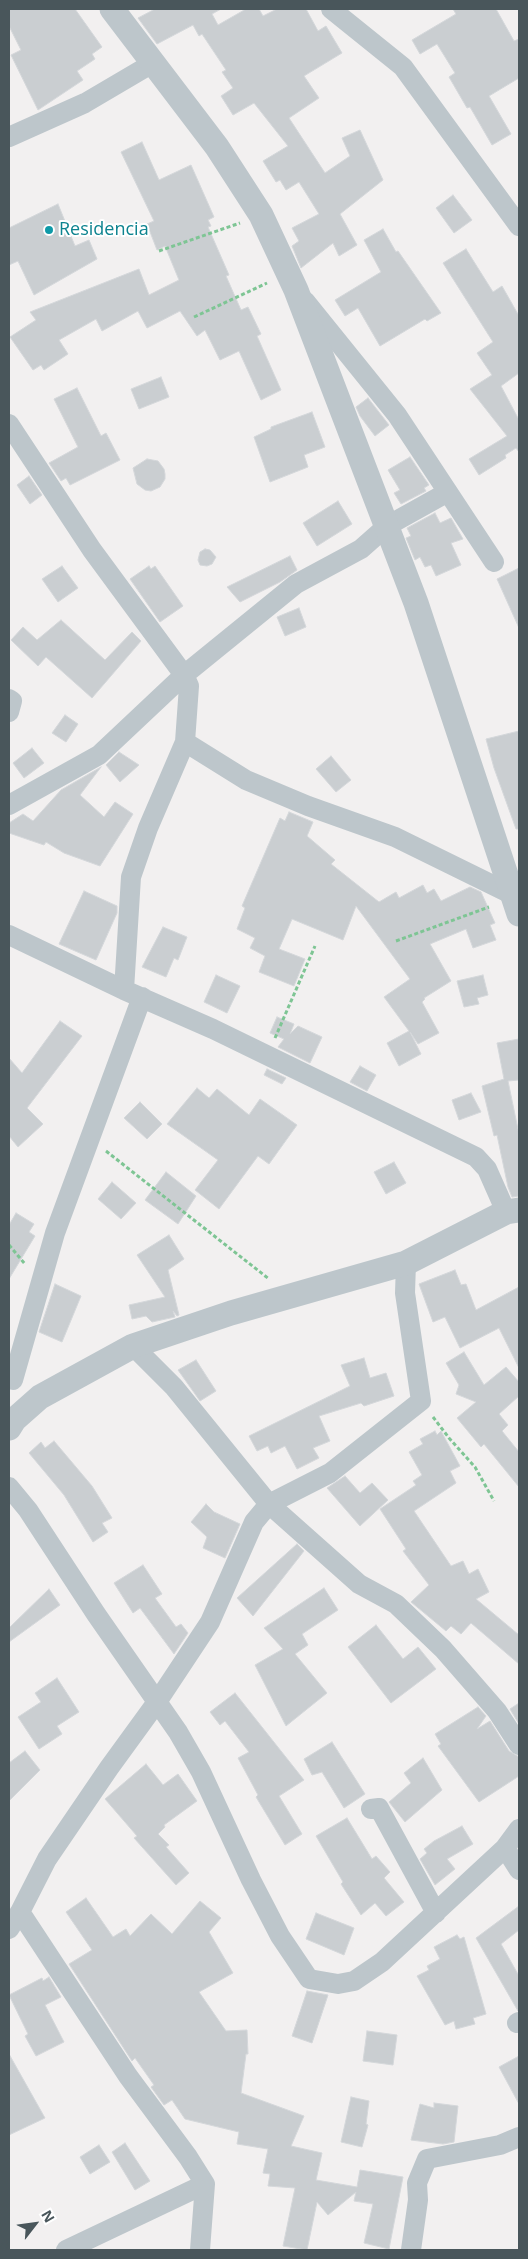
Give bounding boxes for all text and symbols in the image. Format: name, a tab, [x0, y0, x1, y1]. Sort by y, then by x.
place label: Residencia	[59, 219, 149, 241]
marker: Residencia	[43, 224, 55, 236]
north arrow	[10, 2199, 60, 2249]
text: N	[37, 2207, 59, 2226]

